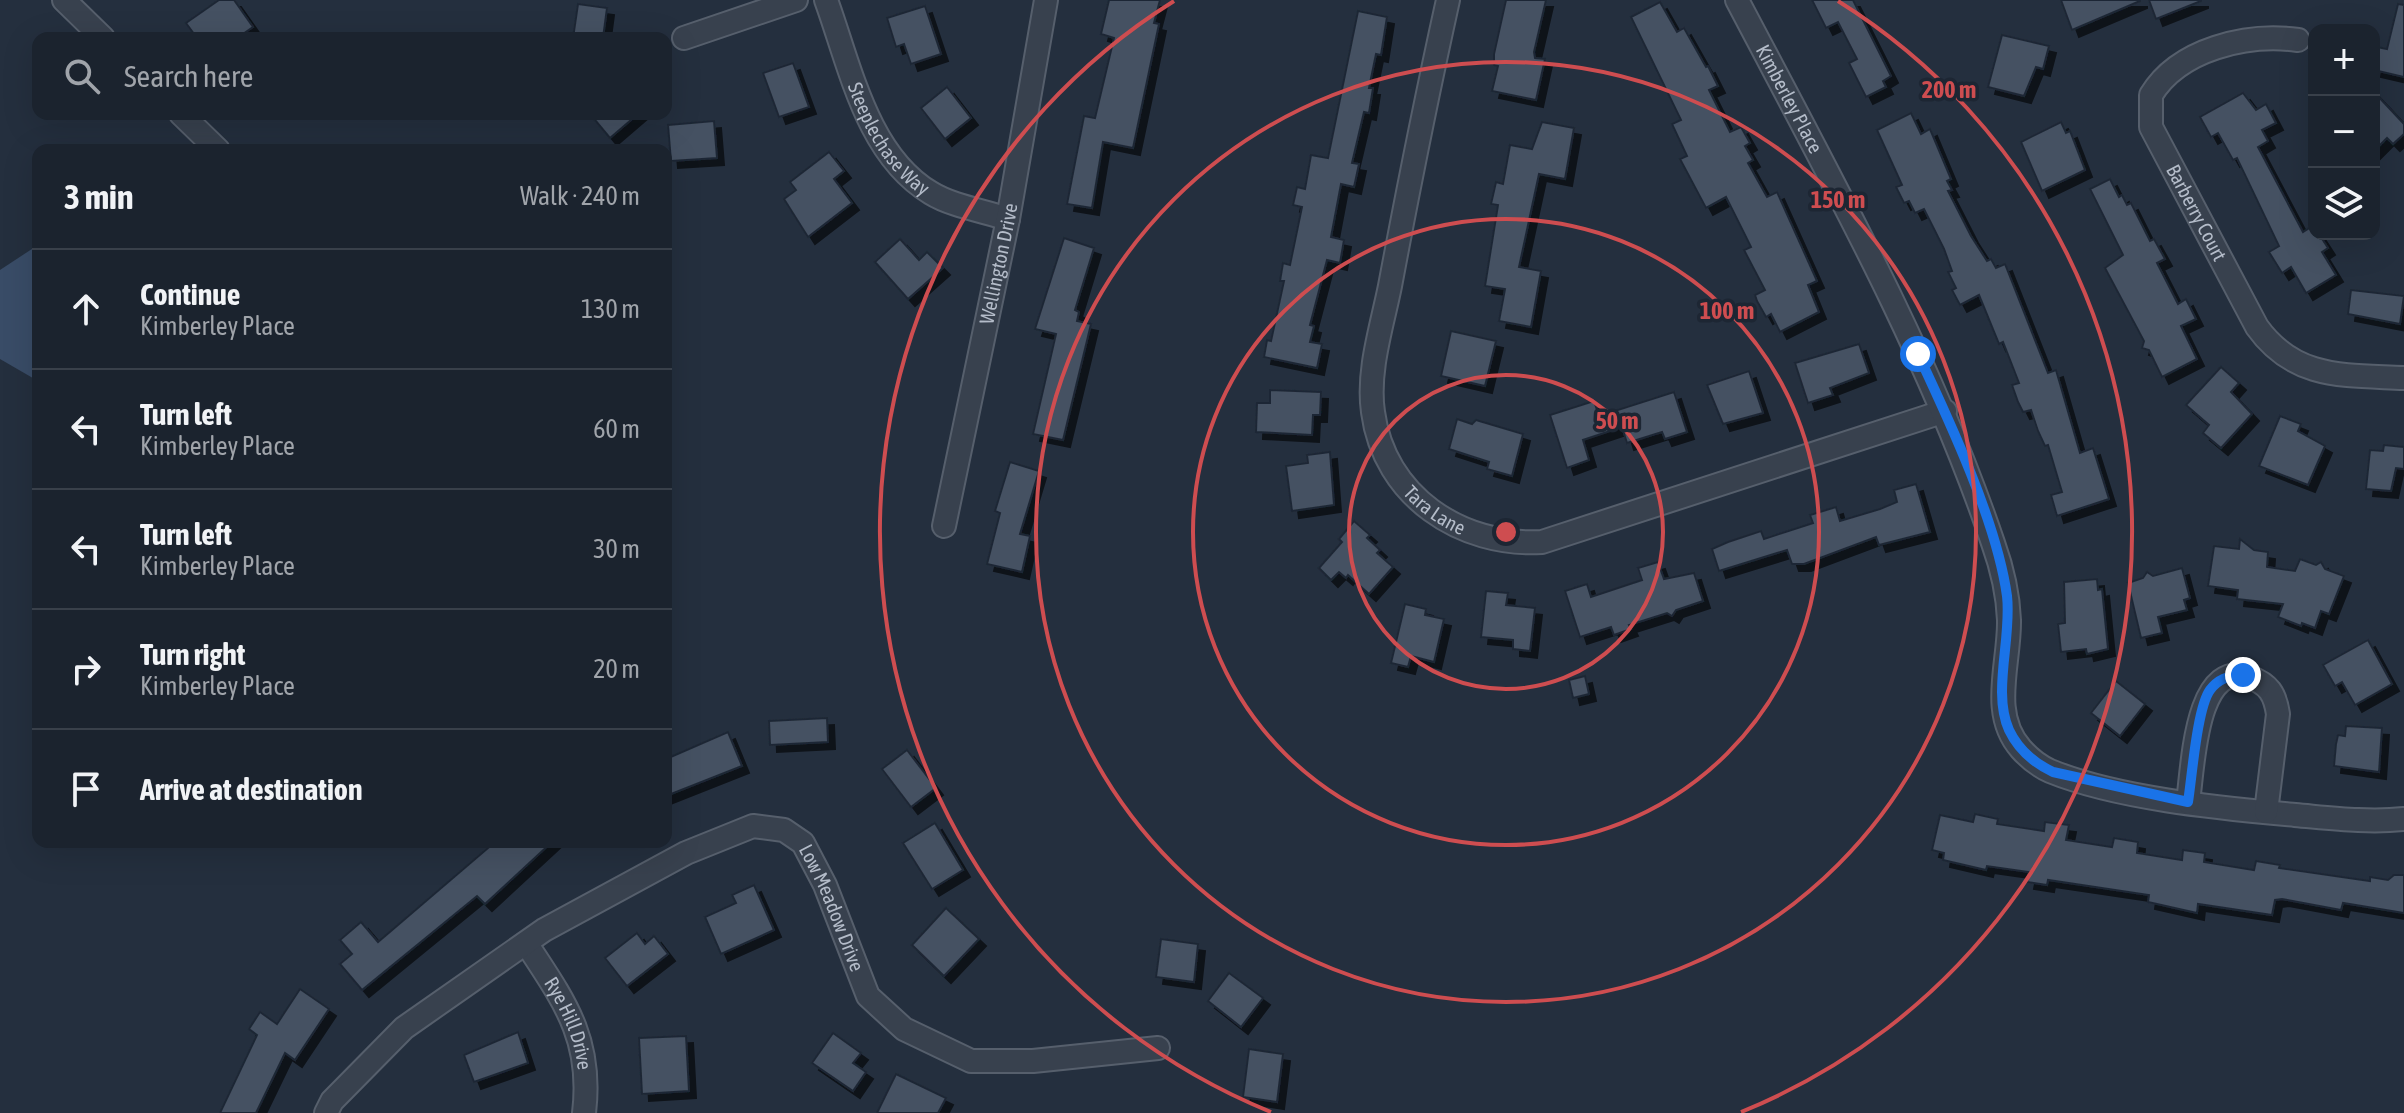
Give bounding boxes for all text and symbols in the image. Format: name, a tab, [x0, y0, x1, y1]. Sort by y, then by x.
map controls	[2308, 24, 2380, 240]
button: +	[2308, 24, 2380, 96]
search box	[32, 32, 672, 120]
street label: Kimberley Place	[1752, 41, 1828, 157]
icon: search	[60, 54, 104, 98]
text: Search here	[124, 59, 253, 93]
text: 200 m	[1922, 76, 1976, 103]
street label: Steeplechase Way	[844, 79, 934, 200]
button: −	[2308, 96, 2380, 168]
street label: Barberry Court	[2162, 160, 2232, 265]
button: layers	[2308, 168, 2380, 240]
text: 3 min	[64, 177, 133, 216]
text: Walk · 240 m	[520, 181, 640, 211]
text: 150 m	[1811, 186, 1865, 213]
street label: Wellington Drive	[974, 201, 1022, 326]
text: Continue	[140, 277, 240, 311]
icon: ahead	[64, 287, 108, 331]
text: 130 m	[581, 294, 640, 324]
text: 100 m	[1700, 297, 1754, 324]
text: Kimberley Place	[140, 311, 295, 341]
route start	[1900, 336, 1936, 372]
text: Turn left	[140, 397, 232, 431]
icon: left	[64, 407, 108, 451]
text: 50 m	[1595, 407, 1639, 434]
text: 60 m	[593, 414, 640, 444]
text: Kimberley Place	[140, 431, 295, 461]
street label: Tara Lane	[1399, 481, 1469, 539]
text: Turn left	[140, 517, 232, 551]
centre of rings	[1492, 518, 1520, 546]
icon: left	[64, 527, 108, 571]
text: 30 m	[593, 534, 640, 564]
text: Kimberley Place	[140, 551, 295, 581]
text: Turn right	[140, 637, 246, 671]
icon: right	[64, 647, 108, 691]
text: 20 m	[593, 654, 640, 684]
route end	[2225, 657, 2261, 693]
text: Kimberley Place	[140, 671, 295, 701]
icon: arrive	[64, 767, 108, 811]
text: Arrive at destination	[140, 772, 362, 806]
street label: Low Meadow Drive	[795, 840, 869, 974]
street label: Rye Hill Drive	[540, 973, 597, 1071]

